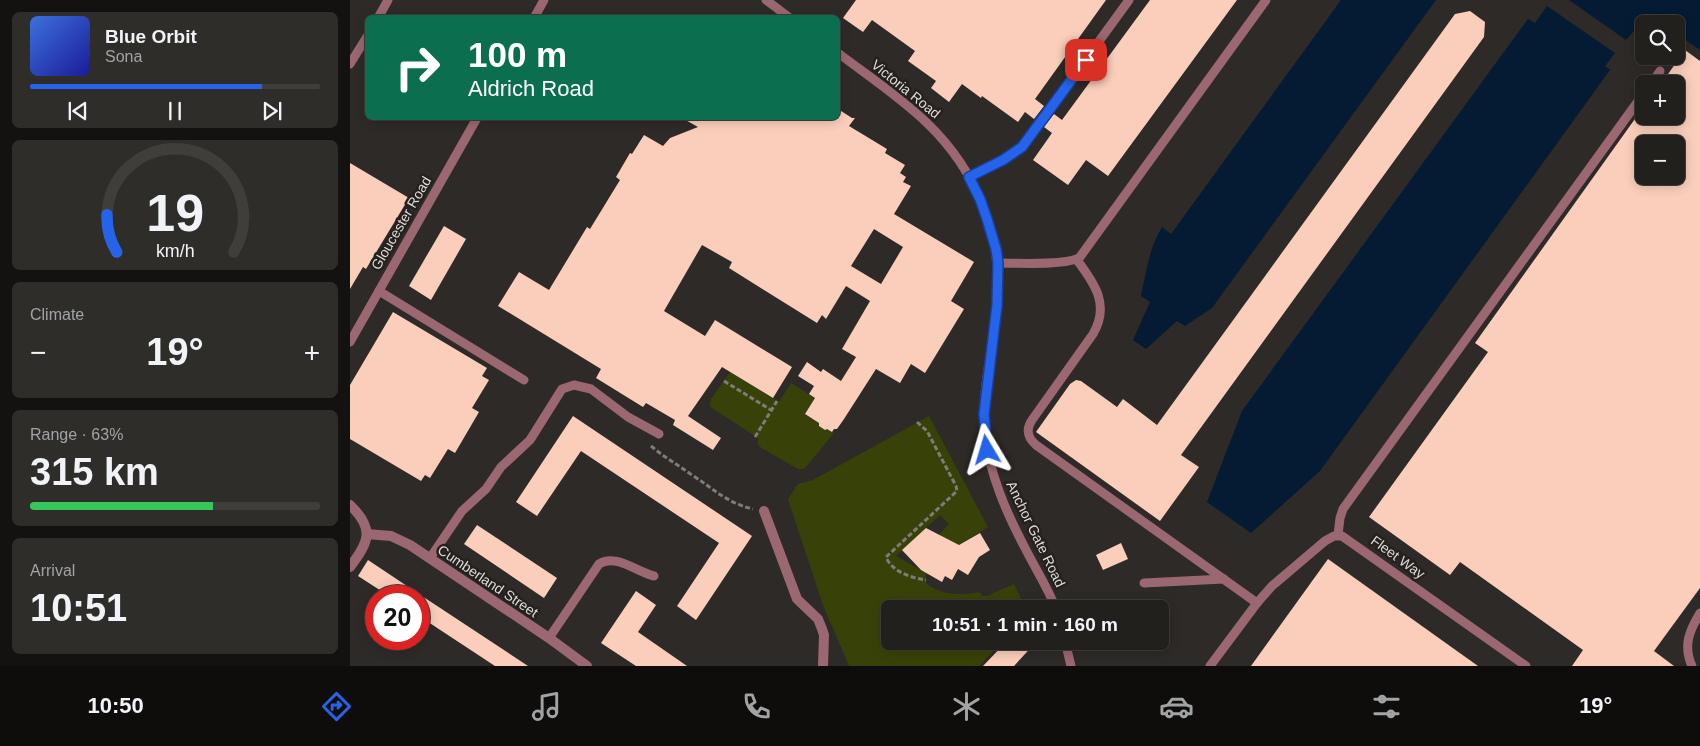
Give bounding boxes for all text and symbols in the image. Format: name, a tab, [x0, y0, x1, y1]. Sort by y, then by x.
map controls	[1635, 15, 1685, 185]
button: search	[1635, 15, 1685, 65]
text: Blue Orbit	[105, 26, 197, 47]
icon: right	[385, 35, 450, 100]
text: 100 m	[468, 35, 567, 74]
pin	[1065, 39, 1107, 81]
icon: arrive	[1072, 46, 1100, 74]
text: Sona	[105, 48, 142, 65]
street label: Victoria Road	[868, 56, 944, 122]
button: +	[1635, 75, 1685, 125]
text: Aldrich Road	[468, 76, 594, 101]
icon: previous	[64, 97, 92, 125]
icon: pause	[161, 97, 189, 125]
icon: next	[258, 97, 286, 125]
button: −	[1635, 135, 1685, 185]
street label: Gloucester Road	[368, 174, 434, 272]
text: 19	[146, 184, 204, 242]
text: km/h	[156, 241, 194, 261]
text: Climate	[30, 306, 84, 323]
text: 19°	[146, 331, 204, 373]
text: −	[30, 337, 46, 368]
text: +	[304, 337, 320, 368]
position arrow	[960, 423, 1012, 475]
text: Range · 63%	[30, 426, 123, 443]
text: 315 km	[30, 451, 159, 493]
street label: Anchor Gate Road	[1003, 478, 1069, 590]
street label: Fleet Way	[1368, 532, 1428, 582]
street label: Cumberland Street	[435, 542, 541, 621]
text: Arrival	[30, 562, 75, 579]
speed limit sign: 20	[365, 585, 430, 650]
text: 10:51	[30, 587, 127, 629]
text: 10:51 · 1 min · 160 m	[932, 614, 1118, 635]
icon: directions	[319, 689, 354, 724]
icon: music	[529, 689, 564, 724]
icon: phone	[739, 689, 774, 724]
icon: climate	[949, 689, 984, 724]
icon: car	[1159, 689, 1194, 724]
icon: filters	[1369, 689, 1404, 724]
text: 10:50	[88, 693, 144, 718]
text: 19°	[1579, 693, 1612, 718]

